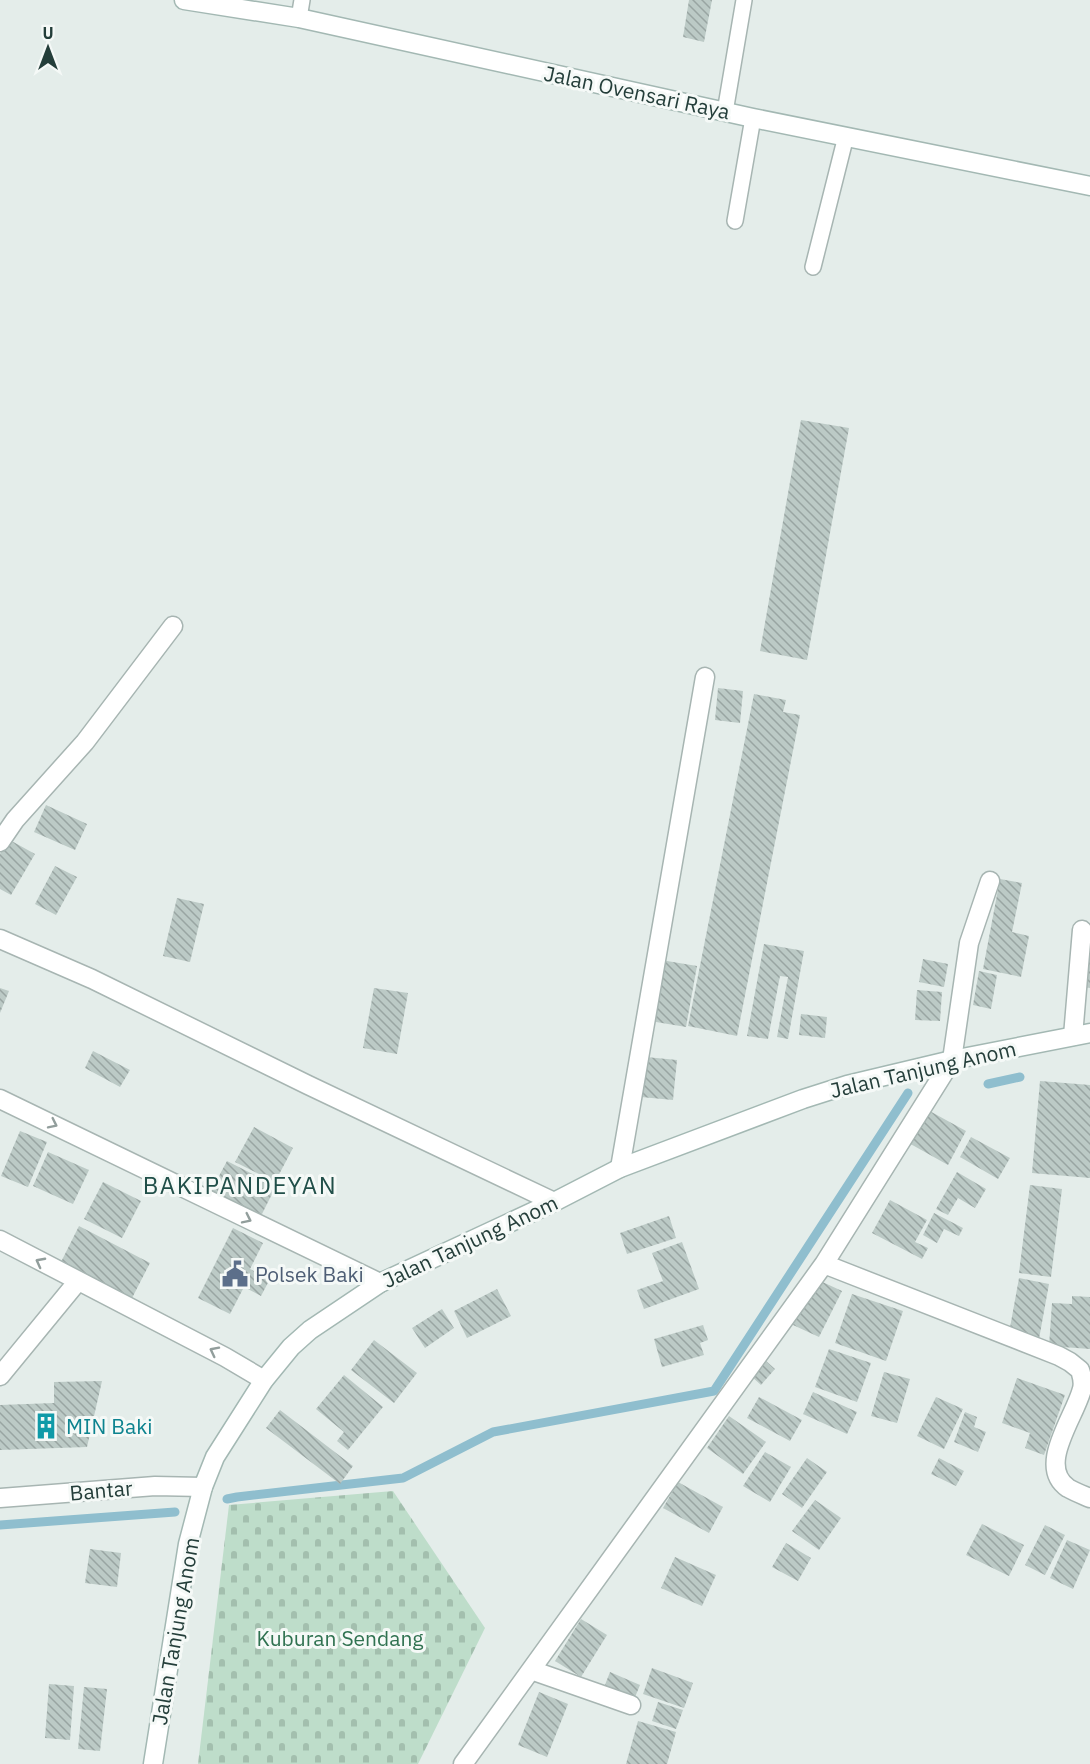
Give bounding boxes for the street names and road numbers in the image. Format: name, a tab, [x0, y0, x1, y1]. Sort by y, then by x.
street label: Jalan Ovensari Raya	[541, 59, 733, 125]
street label: Jalan Tanjung Anom	[827, 1034, 1019, 1104]
street label: Jalan Tanjung Anom	[378, 1188, 562, 1294]
street label: Bantar	[68, 1473, 134, 1507]
street label: Jalan Tanjung Anom	[145, 1535, 205, 1727]

